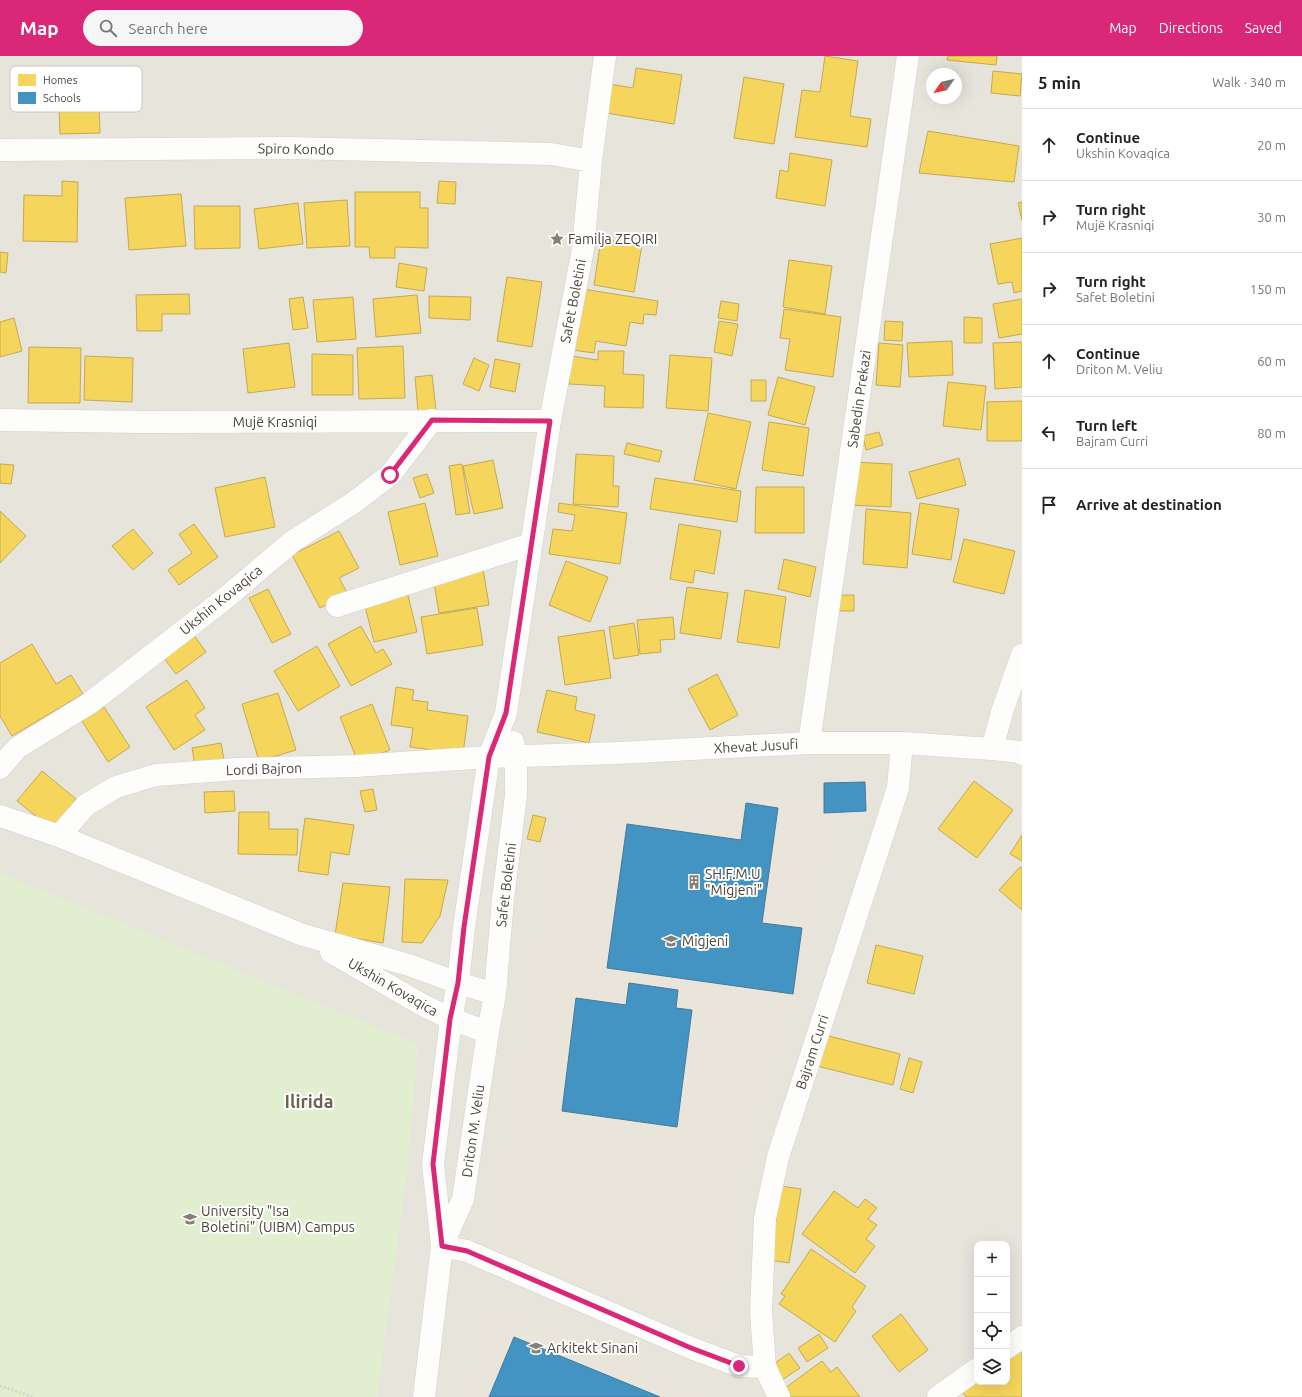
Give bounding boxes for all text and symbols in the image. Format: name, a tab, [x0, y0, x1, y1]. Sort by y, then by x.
search box	[83, 10, 363, 46]
text: Map	[20, 17, 59, 39]
icon: search	[97, 17, 119, 39]
text: Search here	[129, 20, 208, 37]
text: Map	[1109, 20, 1137, 36]
text: Directions	[1159, 20, 1223, 36]
text: Saved	[1245, 20, 1282, 36]
legend	[10, 66, 142, 112]
north arrow	[926, 68, 962, 104]
text: 5 min	[1038, 73, 1081, 92]
text: Homes	[43, 74, 78, 86]
text: Walk · 340 m	[1212, 75, 1286, 89]
text: Schools	[43, 92, 81, 104]
text: Continue	[1076, 129, 1140, 146]
icon: ahead	[1038, 134, 1060, 156]
text: 20 m	[1257, 138, 1286, 152]
street label: Spiro Kondo	[258, 140, 334, 158]
text: Ukshin Kovaqica	[1076, 146, 1170, 160]
text: Turn right	[1076, 201, 1146, 218]
icon: right	[1038, 206, 1060, 228]
text: 30 m	[1257, 210, 1286, 224]
text: Mujë Krasniqi	[1076, 218, 1155, 232]
place icon: Familja ZEQIRI	[549, 231, 565, 247]
place label: Familja ZEQIRI	[568, 231, 657, 247]
street label: Safet Boletini	[557, 258, 589, 344]
text: Turn right	[1076, 273, 1146, 290]
icon: right	[1038, 278, 1060, 300]
text: 150 m	[1250, 282, 1286, 296]
text: Safet Boletini	[1076, 290, 1155, 304]
text: Continue	[1076, 345, 1140, 362]
street label: Sabedin Prekazi	[844, 349, 874, 449]
icon: ahead	[1038, 350, 1060, 372]
text: 60 m	[1257, 354, 1286, 368]
text: Driton M. Veliu	[1076, 362, 1163, 376]
street label: Mujë Krasniqi	[233, 414, 317, 430]
text: Turn left	[1076, 417, 1137, 434]
icon: left	[1038, 422, 1060, 444]
text: 80 m	[1257, 426, 1286, 440]
text: Bajram Curri	[1076, 434, 1148, 448]
route start	[381, 466, 399, 484]
icon: arrive	[1038, 494, 1060, 516]
text: Arrive at destination	[1076, 496, 1222, 513]
street label: Ukshin Kovaqica	[177, 562, 265, 638]
street label: Xhevat Jusufi	[713, 736, 799, 756]
street label: Lordi Bajron	[226, 760, 302, 778]
street label: Safet Boletini	[493, 842, 519, 928]
place label: SH.F.M.U "Migjeni"	[705, 866, 762, 898]
building icon: SH.F.M.U "Migjeni"	[686, 874, 702, 890]
school or university icon: Migjeni	[663, 933, 679, 949]
place label: Migjeni	[682, 933, 728, 949]
street label: Ukshin Kovaqica	[345, 955, 441, 1019]
street label: Bajram Curri	[792, 1013, 832, 1091]
street label: Driton M. Veliu	[459, 1084, 487, 1178]
district label: Ilirida	[285, 1091, 333, 1111]
place label: University "Isa Boletini" (UIBM) Campus	[201, 1203, 355, 1235]
school or university icon: University "Isa Boletini" (UIBM) Campus	[182, 1211, 198, 1227]
map controls	[974, 1241, 1010, 1385]
button: +	[974, 1241, 1010, 1277]
button: −	[974, 1277, 1010, 1313]
button: locate	[974, 1313, 1010, 1349]
school or university icon: Arkitekt Sinani	[528, 1340, 544, 1356]
place label: Arkitekt Sinani	[547, 1340, 638, 1356]
button: layers	[974, 1349, 1010, 1385]
route end	[730, 1357, 748, 1375]

